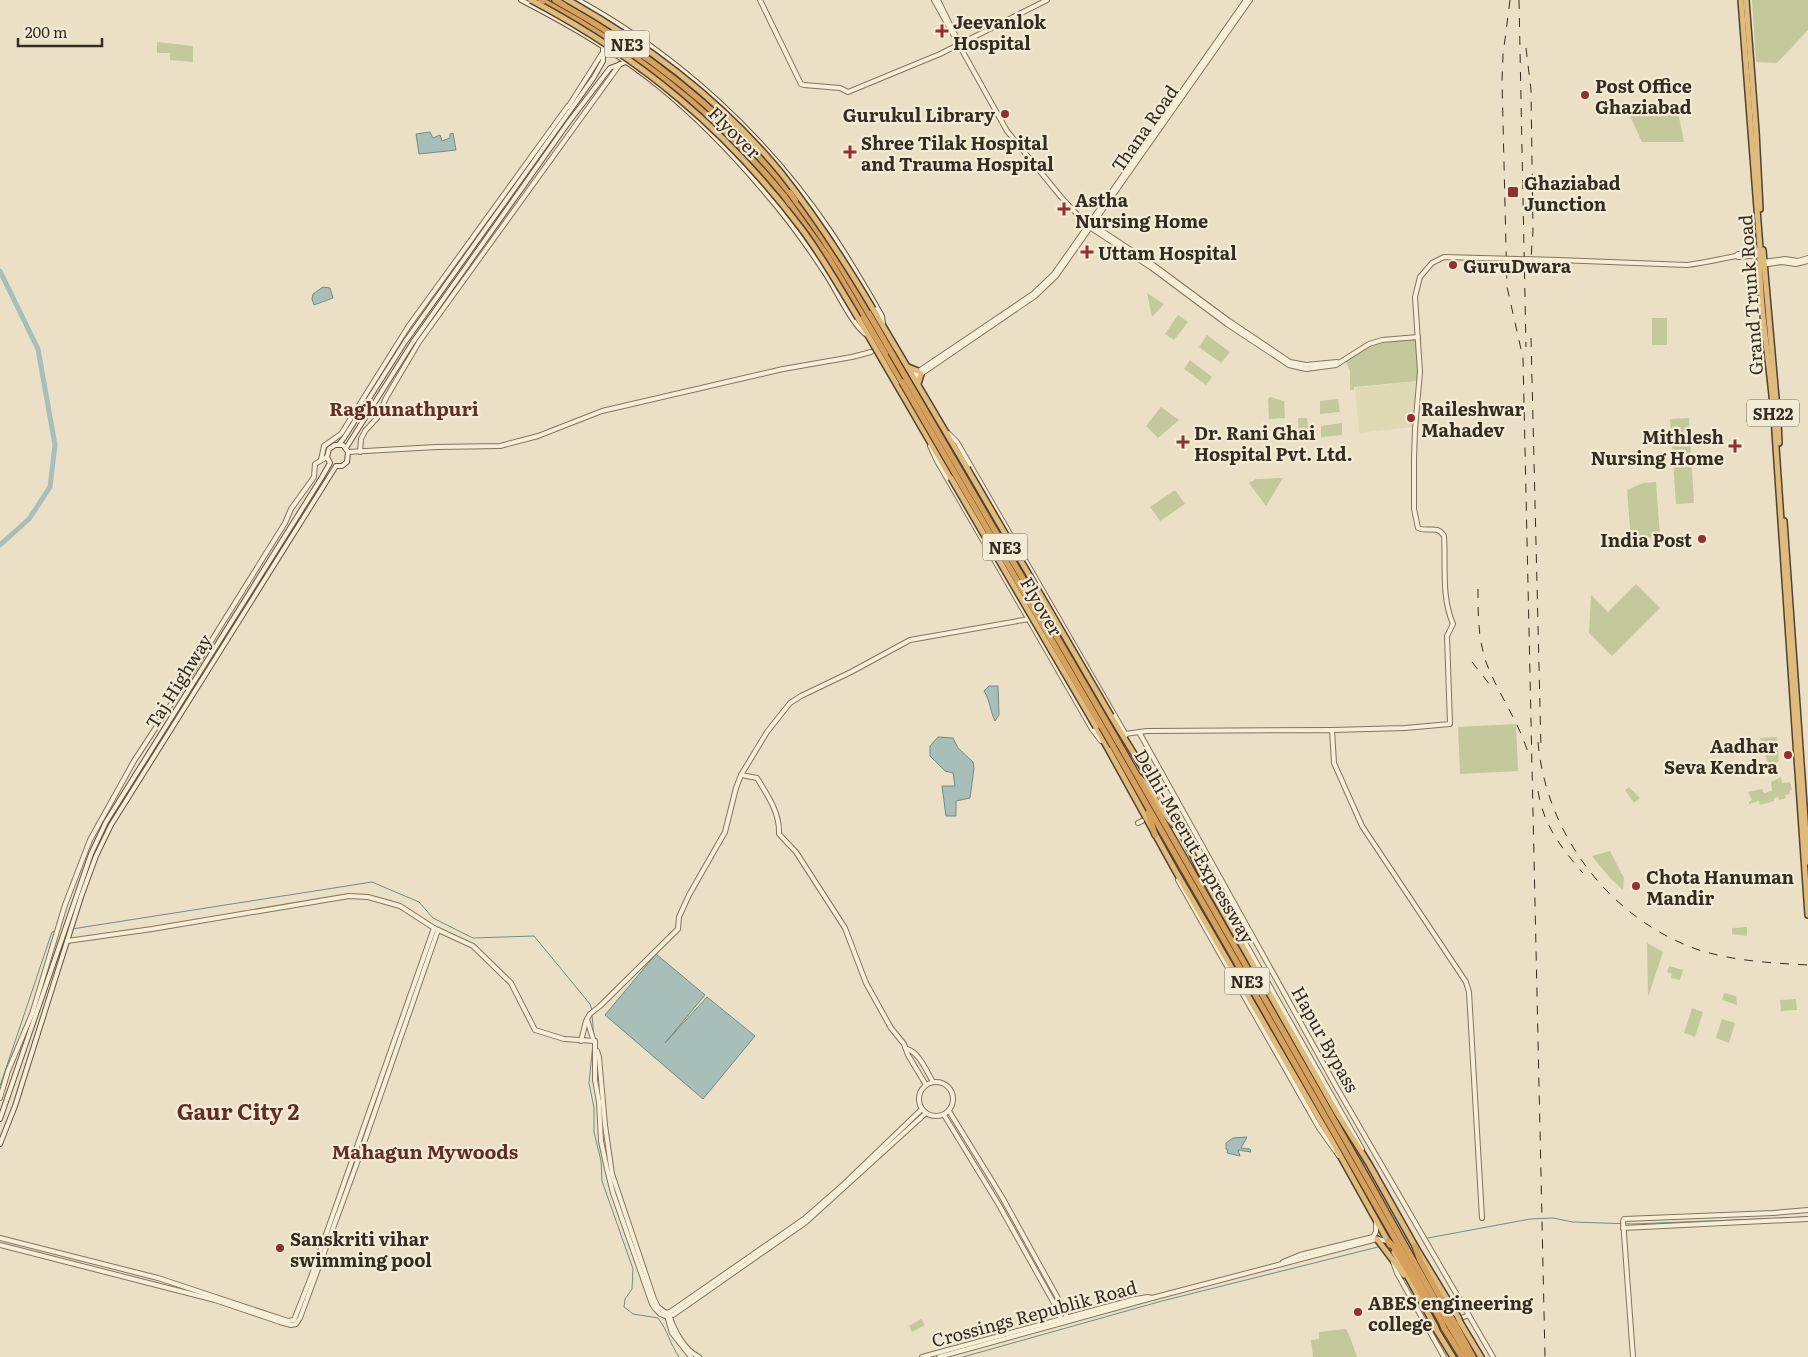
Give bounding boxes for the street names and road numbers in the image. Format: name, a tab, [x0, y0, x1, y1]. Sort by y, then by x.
road number: NE3	[604, 31, 650, 58]
street label: Thana Road	[1104, 79, 1184, 177]
street label: Flyover	[703, 100, 768, 165]
street label: Grand Trunk Road	[1731, 214, 1769, 376]
road number: SH22	[1747, 399, 1799, 426]
road number: NE3	[982, 534, 1028, 560]
street label: Flyover	[1014, 571, 1070, 641]
street label: Taj Highway	[138, 628, 218, 734]
street label: Delhi-Meerut Expressway	[1128, 744, 1262, 949]
road number: NE3	[1224, 968, 1270, 994]
street label: Hapur Bypass	[1286, 981, 1366, 1097]
street label: Crossings Republik Road	[928, 1273, 1140, 1353]

